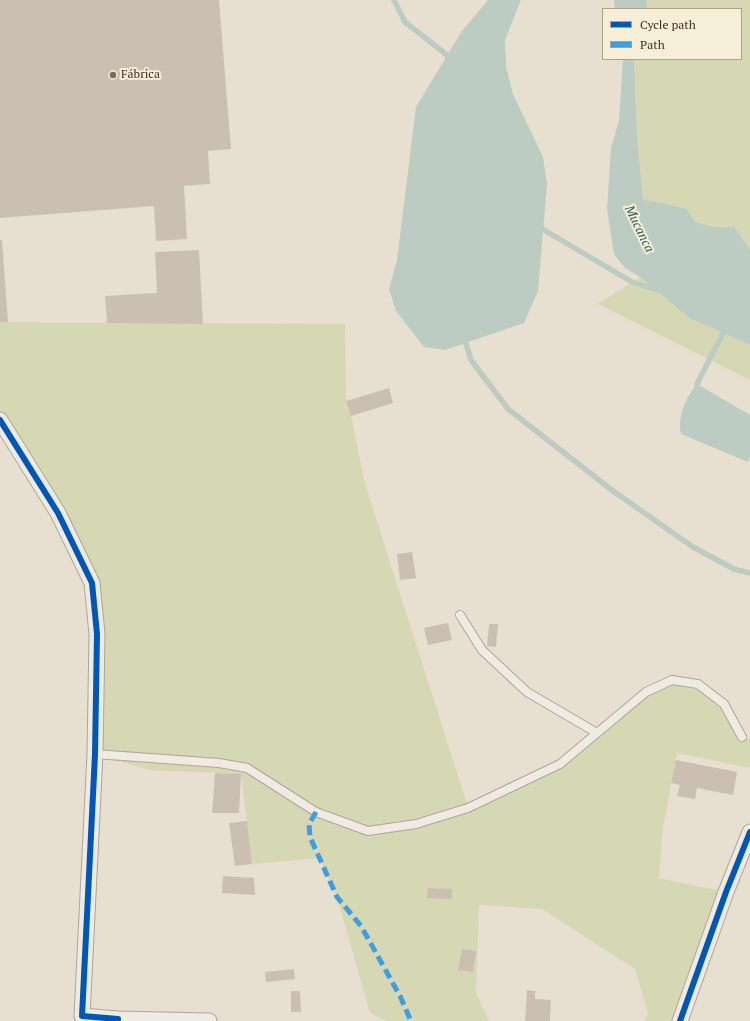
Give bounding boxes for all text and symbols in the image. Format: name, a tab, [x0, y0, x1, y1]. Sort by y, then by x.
legend	[602, 8, 742, 60]
text: Cycle path	[640, 17, 696, 32]
text: Path	[640, 37, 665, 52]
place label: Fábrica	[121, 68, 160, 82]
marker: Fábrica	[108, 70, 118, 80]
water label: Mucanca	[621, 203, 657, 255]

